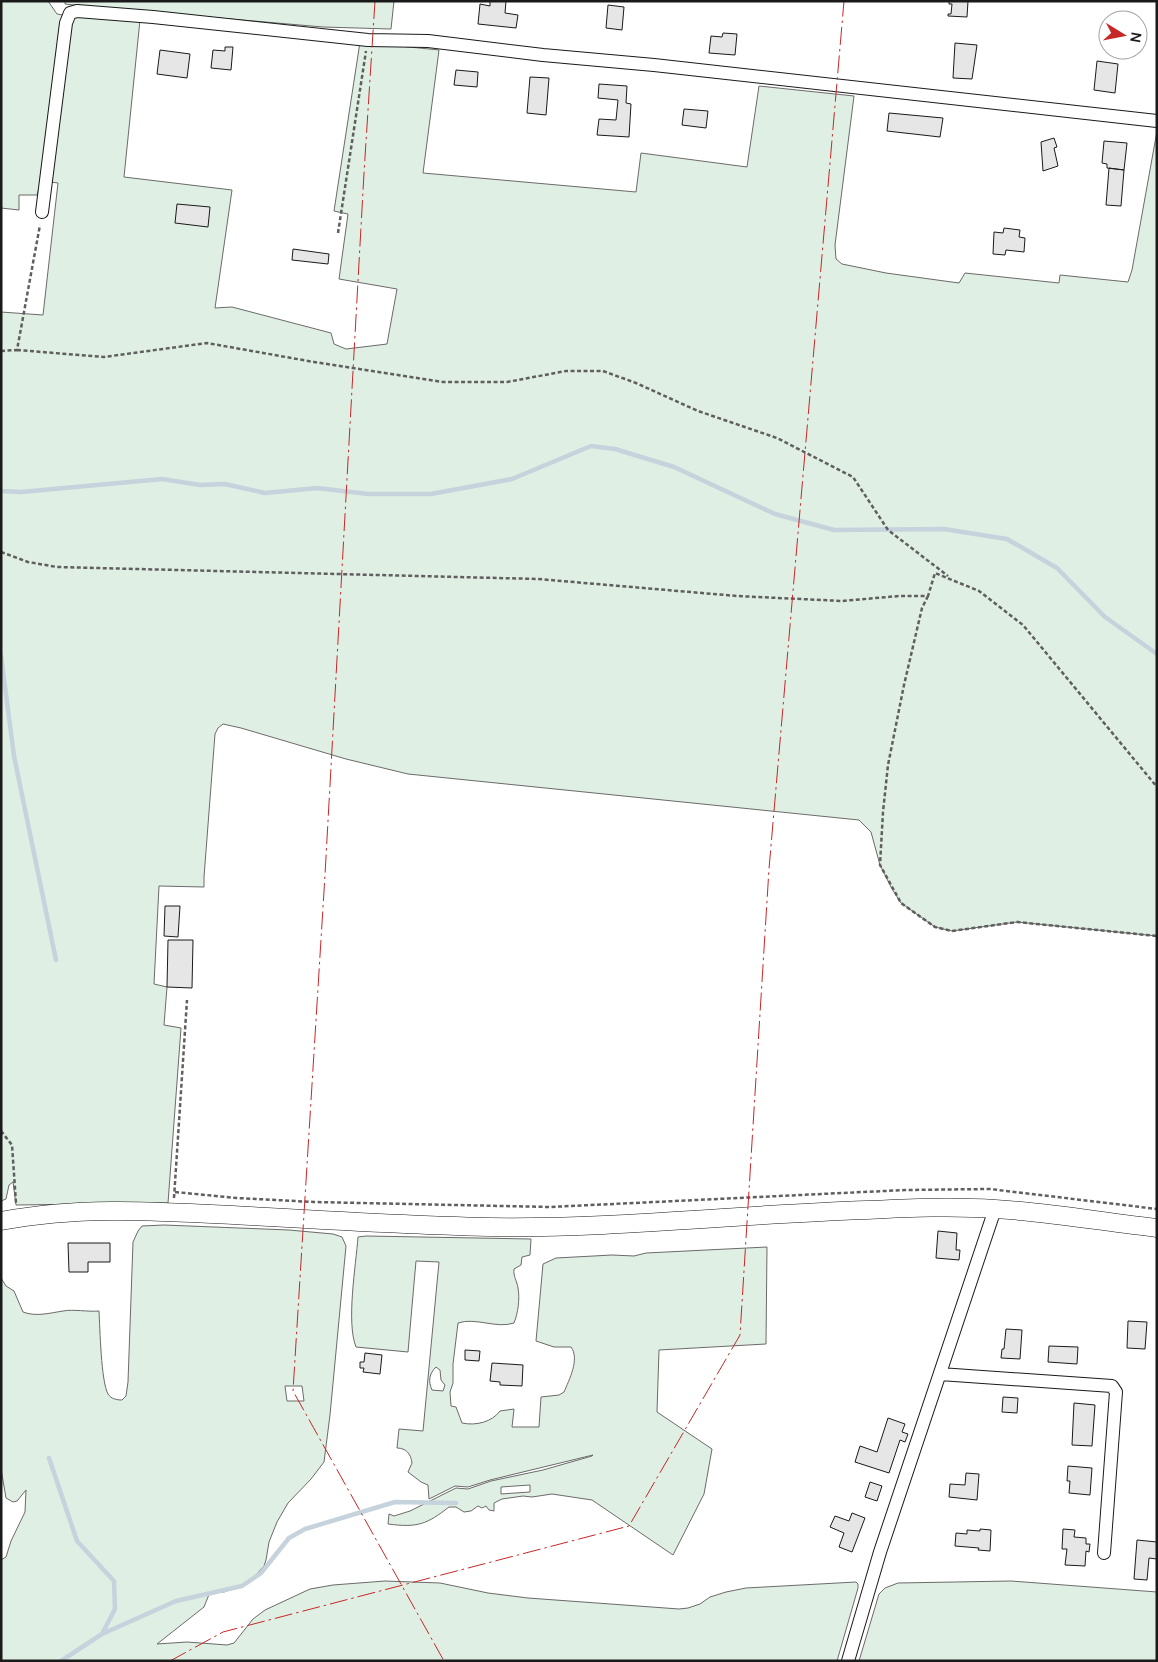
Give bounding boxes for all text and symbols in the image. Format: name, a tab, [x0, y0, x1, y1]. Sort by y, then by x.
north arrow	[1098, 10, 1148, 60]
text: N	[1126, 31, 1147, 44]

